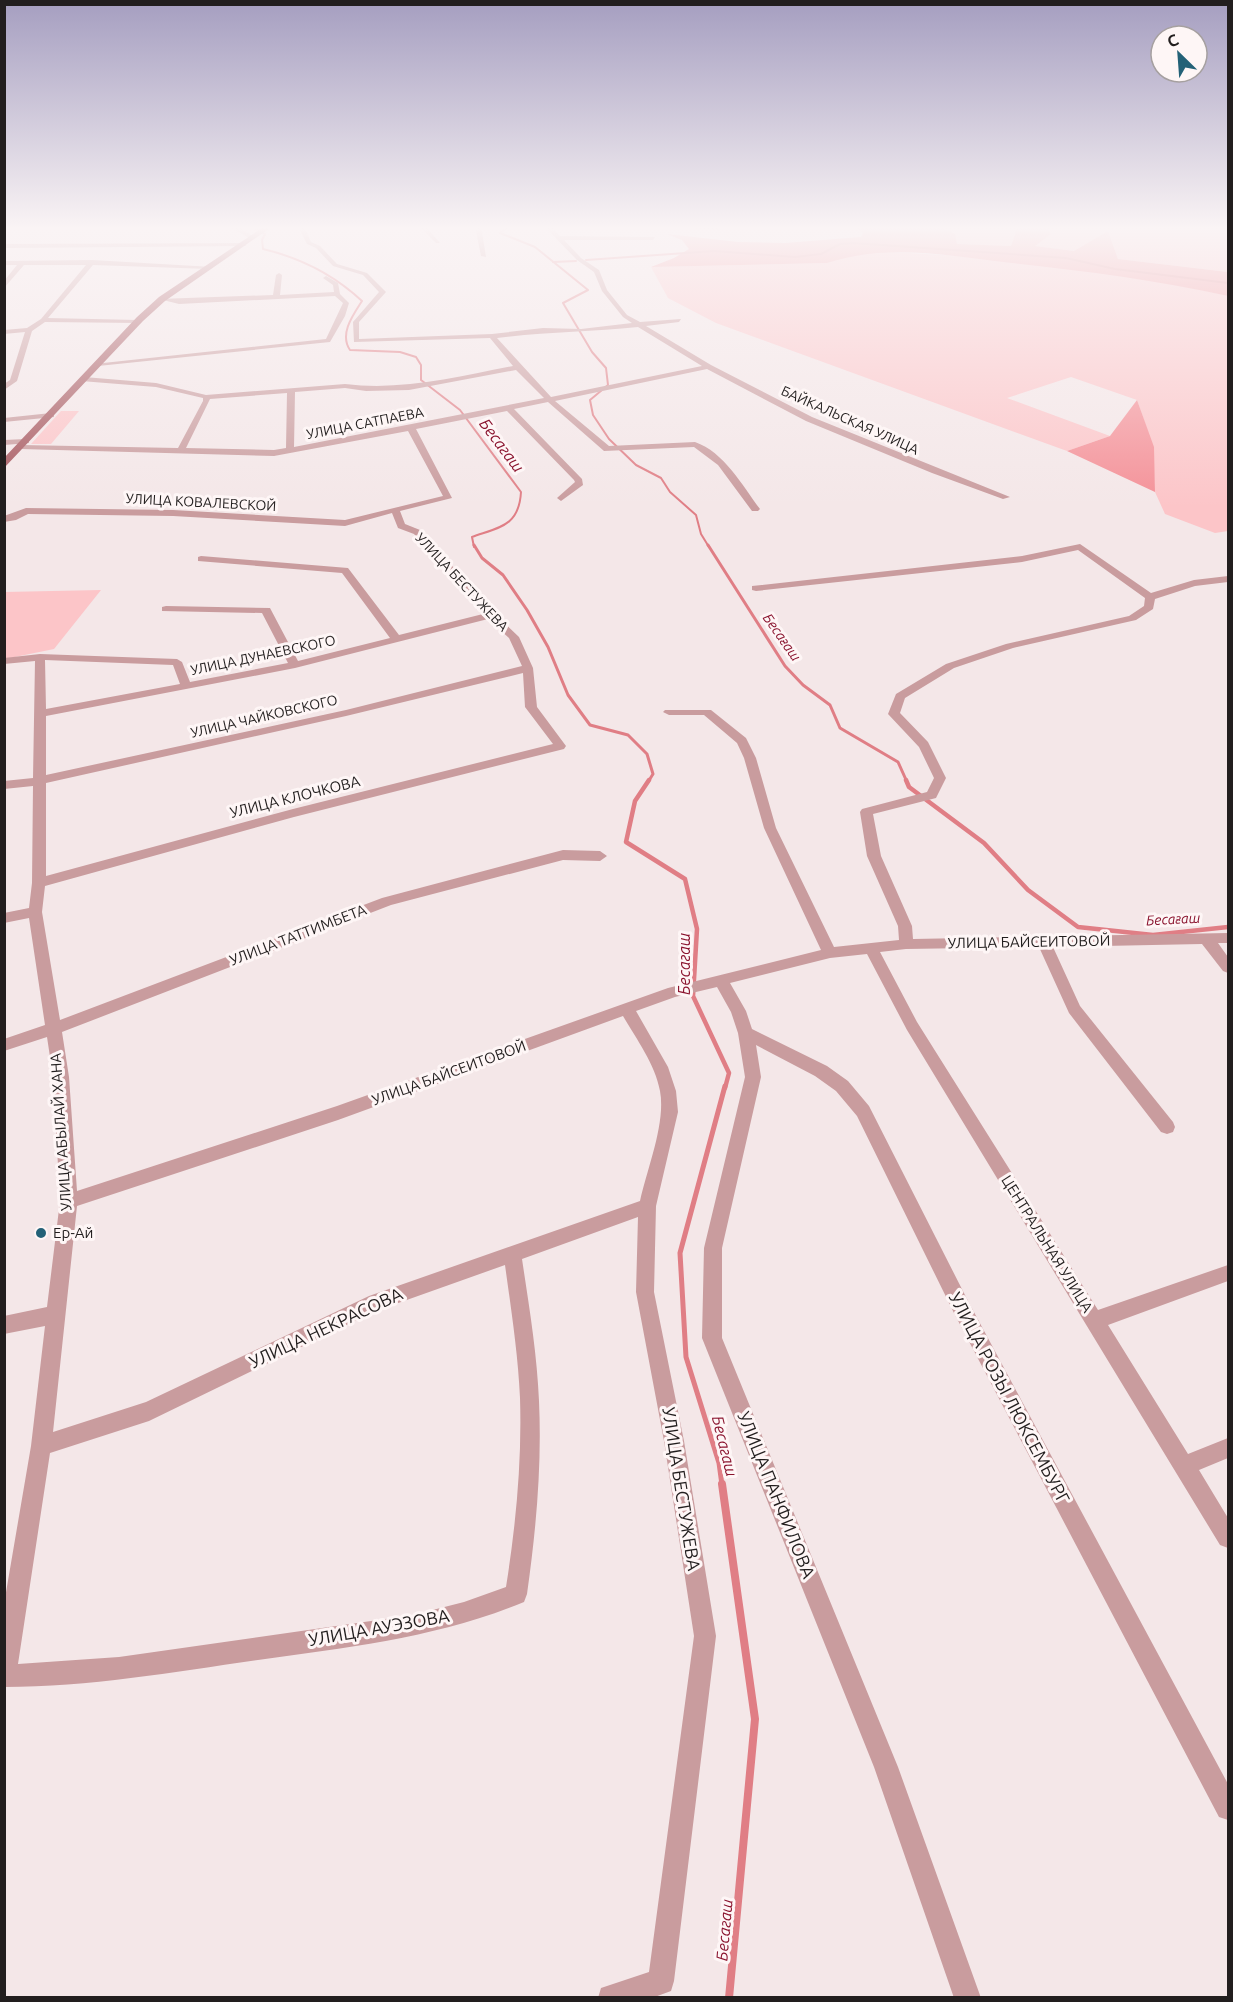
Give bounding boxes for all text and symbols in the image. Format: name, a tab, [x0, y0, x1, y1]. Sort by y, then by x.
north arrow	[1149, 24, 1209, 84]
text: С	[1164, 30, 1181, 51]
street label: БАЙКАЛЬСКАЯ УЛИЦА	[779, 381, 922, 458]
street label: УЛИЦА САТПАЕВА	[305, 404, 425, 442]
water label: Бесагаш	[476, 415, 528, 475]
street label: УЛИЦА КОВАЛЕВСКОЙ	[125, 489, 277, 514]
street label: УЛИЦА БЕСТУЖЕВА	[412, 530, 512, 634]
water label: Бесағаш	[760, 610, 804, 664]
street label: УЛИЦА ДУНАЕВСКОГО	[189, 632, 337, 678]
street label: УЛИЦА ЧАЙКОВСКОГО	[189, 690, 339, 741]
street label: УЛИЦА КЛОЧКОВА	[228, 772, 362, 821]
street label: УЛИЦА ТАТТИМБЕТА	[227, 900, 369, 969]
water label: Бесағаш	[1145, 910, 1201, 928]
street label: УЛИЦА БАЙСЕИТОВОЙ	[948, 932, 1110, 951]
water label: Бесагаш	[675, 933, 693, 995]
street label: УЛИЦА БАЙСЕИТОВОЙ	[370, 1037, 528, 1108]
street label: УЛИЦА АБЫЛАЙ ХАНА	[46, 1052, 75, 1212]
street label: ЦЕНТРАЛЬНАЯ УЛИЦА	[998, 1172, 1097, 1316]
place label: Ер-Ай	[53, 1224, 93, 1241]
marker: Ер-Ай	[34, 1226, 48, 1240]
street label: УЛИЦА НЕКРАСОВА	[246, 1283, 406, 1371]
street label: УЛИЦА РОЗЫ ЛЮКСЕМБУРГ	[946, 1289, 1074, 1507]
street label: УЛИЦА БЕСТУЖЕВА	[659, 1406, 705, 1572]
street label: УЛИЦА ПАНФИЛОВА	[734, 1408, 820, 1581]
water label: Бесагаш	[709, 1414, 741, 1478]
street label: УЛИЦА АУЭЗОВА	[307, 1605, 451, 1649]
water label: Бесагаш	[712, 1898, 736, 1962]

